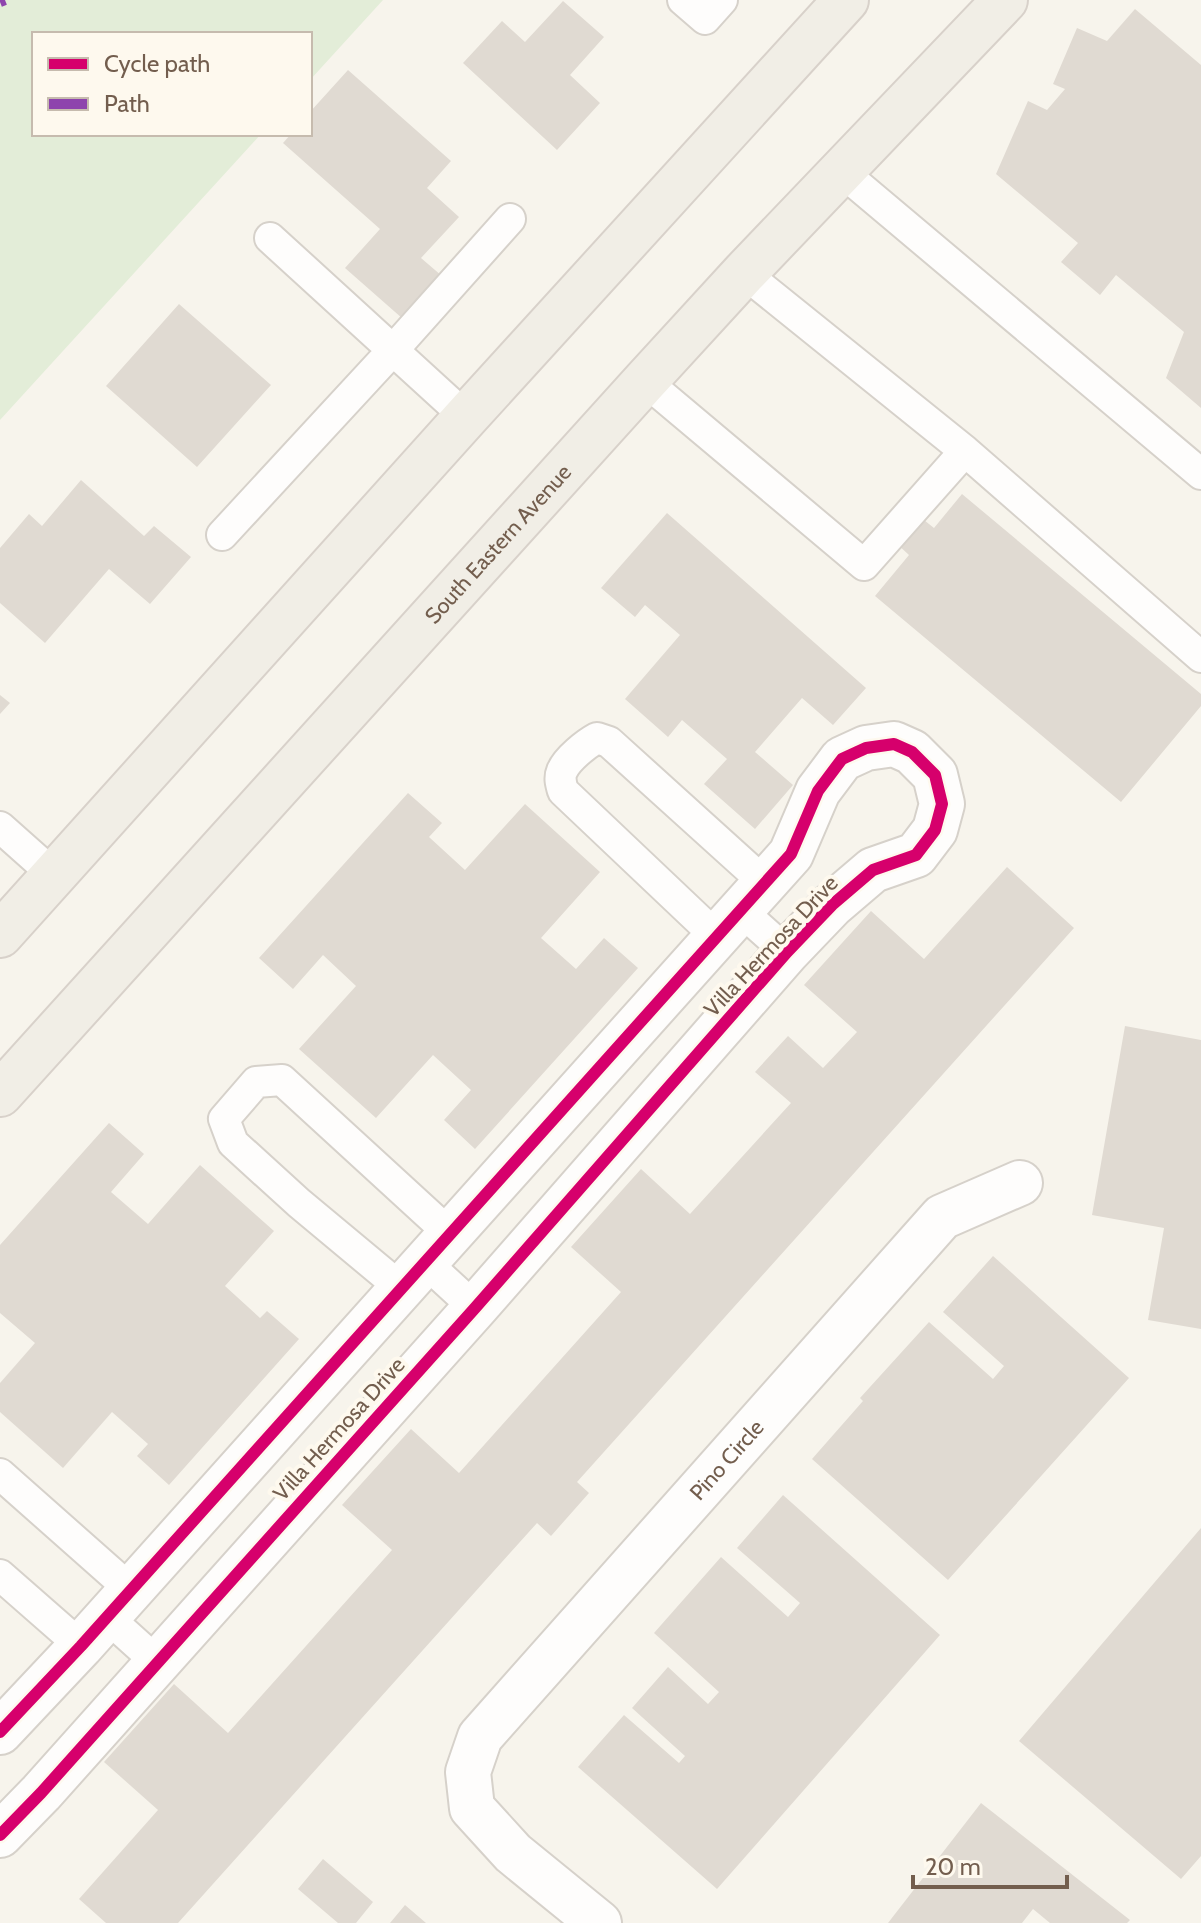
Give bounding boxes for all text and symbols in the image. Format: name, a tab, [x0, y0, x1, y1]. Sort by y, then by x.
legend	[32, 32, 312, 136]
text: Cycle path	[104, 49, 210, 78]
text: Path	[104, 89, 150, 118]
street label: South Eastern Avenue	[419, 459, 577, 629]
street label: Villa Hermosa Drive	[698, 870, 844, 1022]
street label: Villa Hermosa Drive	[267, 1352, 411, 1506]
street label: Pino Circle	[684, 1414, 769, 1505]
scale bar	[913, 1839, 1067, 1889]
text: 20 m	[925, 1852, 981, 1881]

